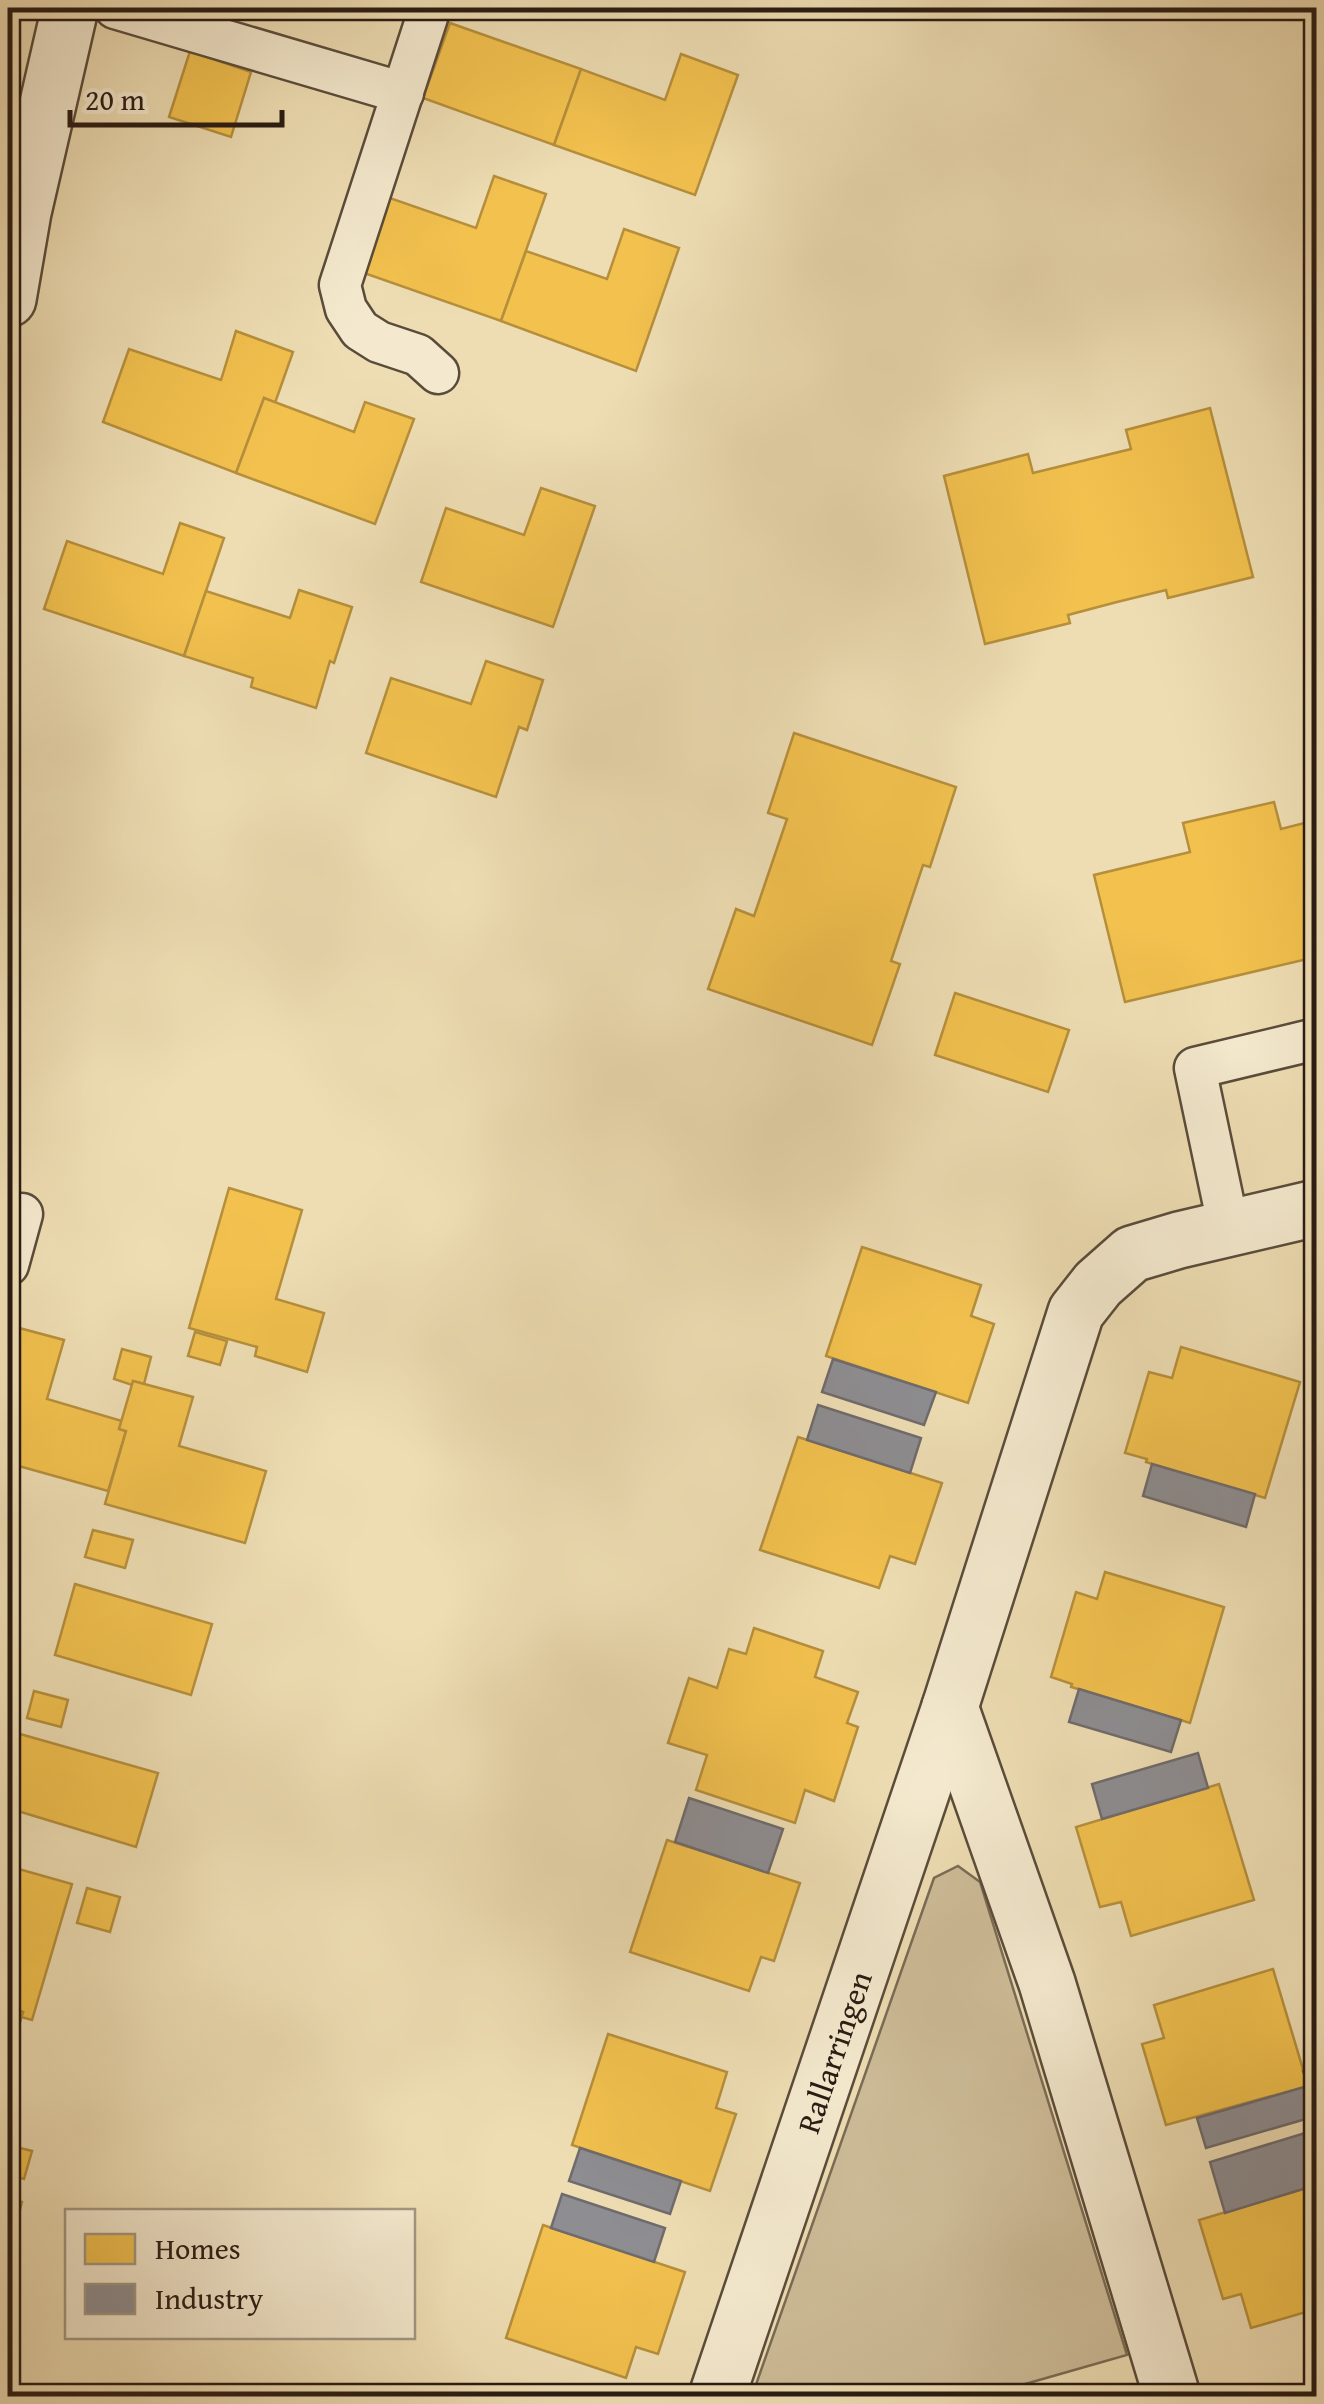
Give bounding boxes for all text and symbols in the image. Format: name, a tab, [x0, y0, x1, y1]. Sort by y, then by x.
scale bar	[70, 65, 282, 127]
text: 20 m	[85, 77, 145, 121]
street label: Rallarringen	[784, 1964, 884, 2139]
legend	[65, 2209, 415, 2339]
text: Homes	[155, 2226, 241, 2270]
text: Industry	[155, 2276, 263, 2320]

